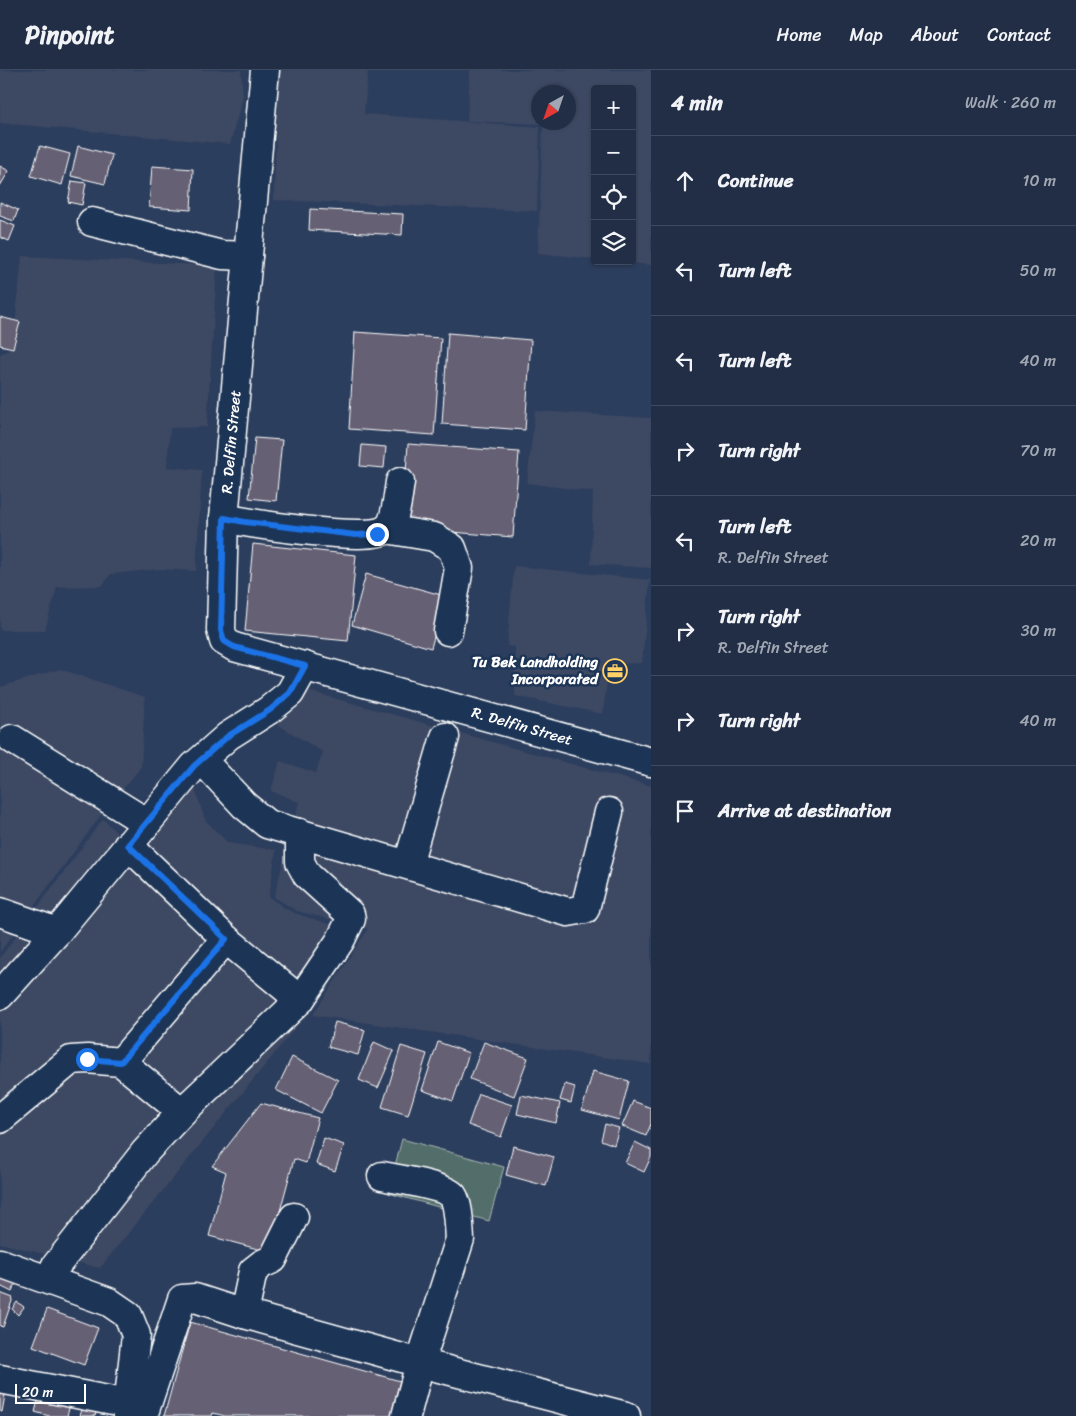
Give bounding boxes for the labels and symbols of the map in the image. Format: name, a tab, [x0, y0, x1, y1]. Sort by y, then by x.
north arrow	[531, 85, 576, 130]
street label: R. Delfin Street	[214, 389, 249, 495]
route end	[366, 523, 389, 546]
place label: Tu Bek Landholding Incorporated	[472, 649, 600, 692]
office icon: Tu Bek Landholding Incorporated	[602, 658, 628, 684]
street label: R. Delfin Street	[469, 699, 576, 753]
route start	[76, 1048, 99, 1071]
scale bar	[15, 1381, 86, 1404]

